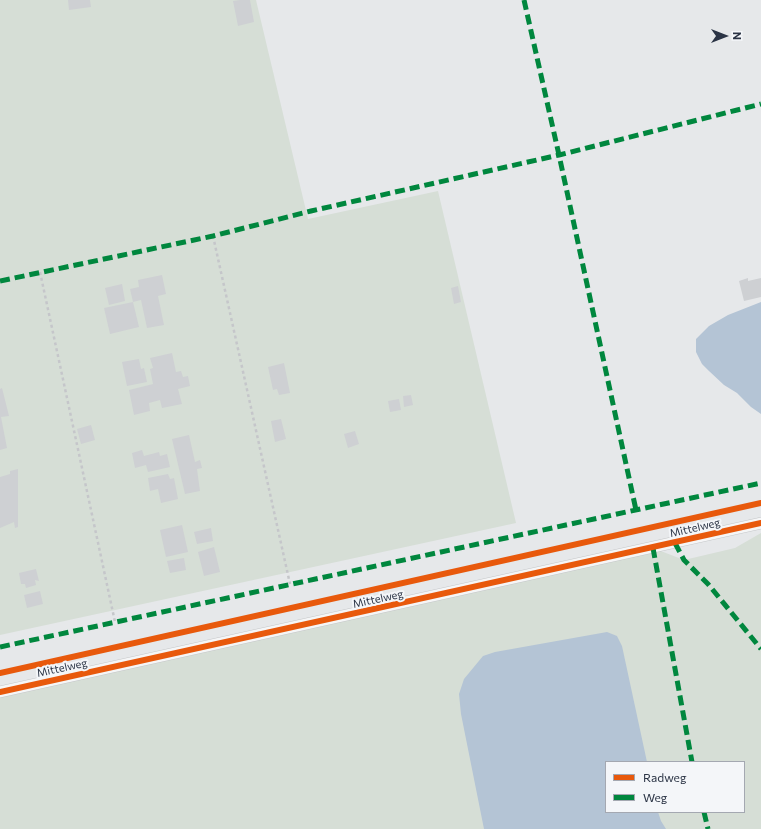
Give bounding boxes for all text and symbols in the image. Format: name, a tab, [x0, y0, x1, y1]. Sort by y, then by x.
north arrow	[705, 16, 745, 56]
text: N	[731, 32, 744, 40]
street label: Mittelweg	[669, 516, 721, 540]
street label: Mittelweg	[352, 587, 404, 611]
street label: Mittelweg	[36, 656, 88, 680]
legend	[605, 761, 745, 813]
text: Radweg	[643, 770, 686, 784]
text: Weg	[643, 790, 667, 804]

